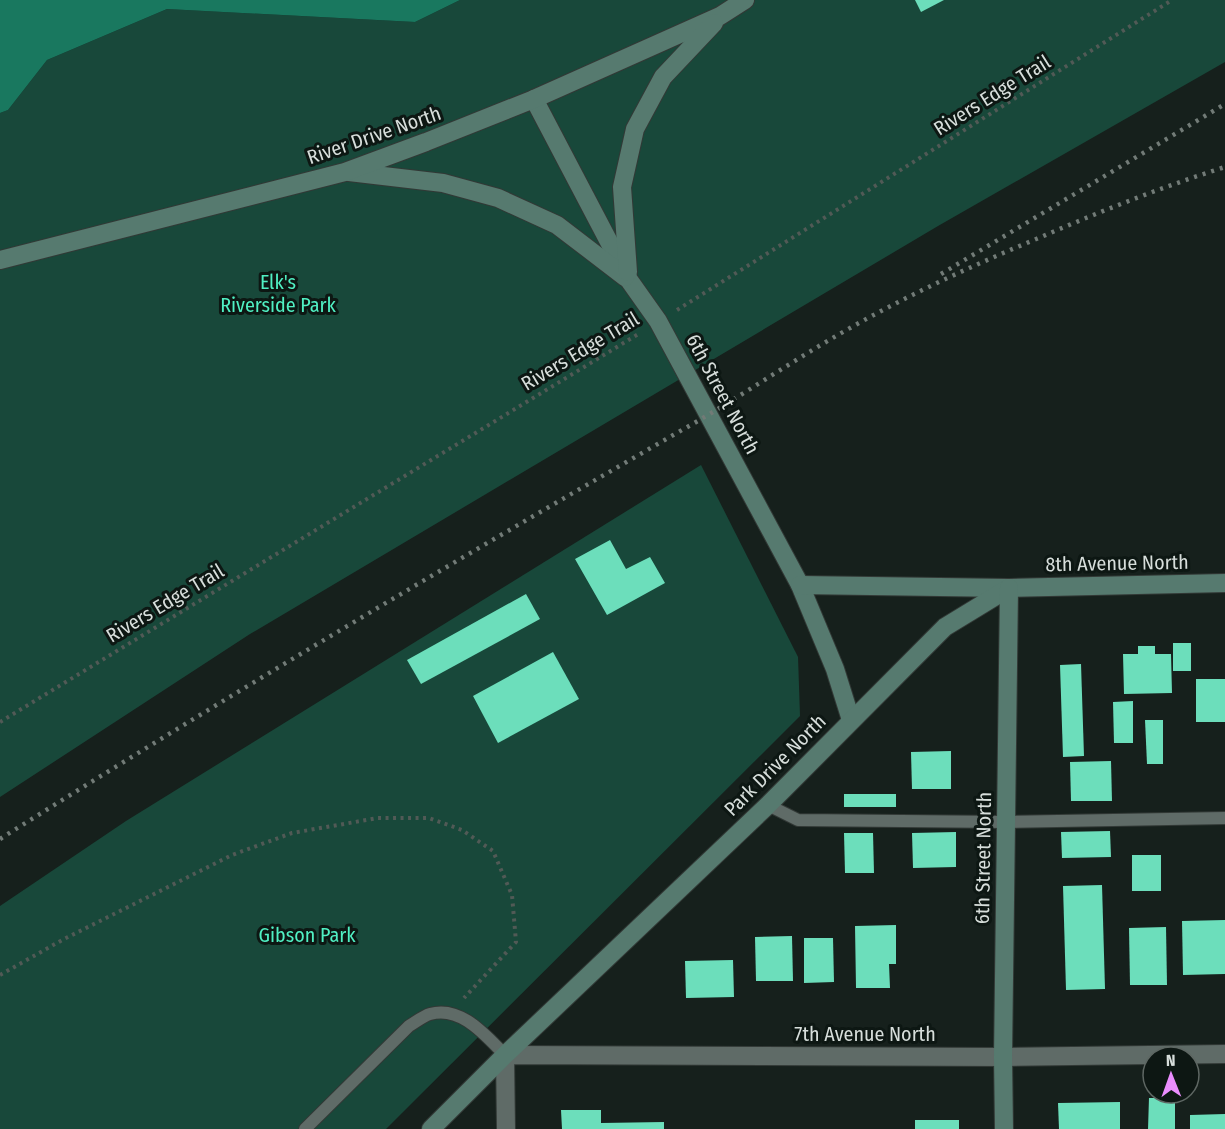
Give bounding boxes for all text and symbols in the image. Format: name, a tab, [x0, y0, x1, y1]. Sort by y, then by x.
street label: Rivers Edge Trail	[929, 50, 1055, 140]
street label: River Drive North	[304, 101, 444, 169]
park label: Elk's Riverside Park	[220, 270, 337, 317]
street label: Rivers Edge Trail	[517, 306, 643, 396]
street label: 6th Street North	[681, 330, 765, 458]
street label: 8th Avenue North	[1045, 550, 1189, 576]
street label: Rivers Edge Trail	[102, 558, 228, 648]
street label: Park Drive North	[719, 709, 831, 821]
street label: 6th Street North	[970, 792, 996, 924]
park label: Gibson Park	[259, 923, 356, 947]
street label: 7th Avenue North	[794, 1022, 936, 1046]
north arrow	[1141, 1045, 1201, 1105]
text: N	[1166, 1051, 1176, 1070]

